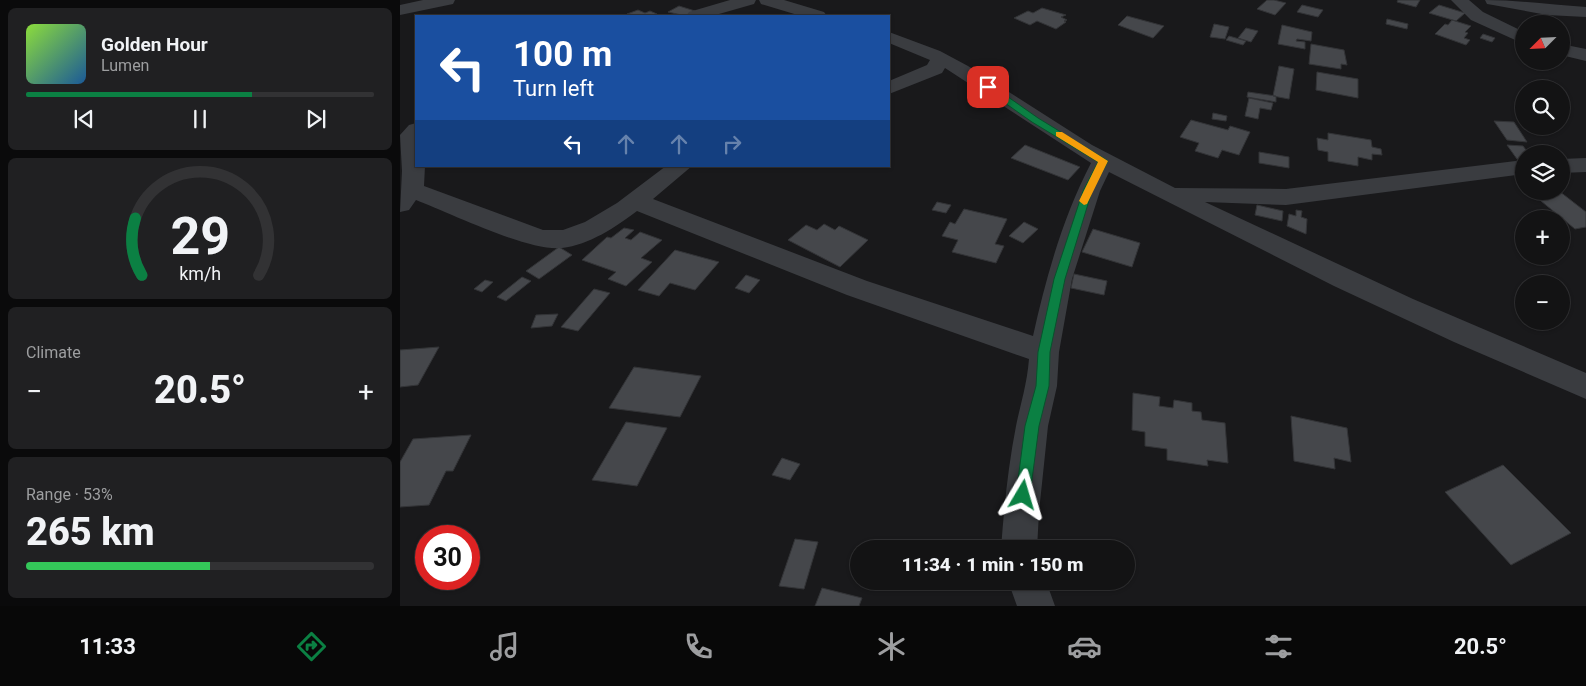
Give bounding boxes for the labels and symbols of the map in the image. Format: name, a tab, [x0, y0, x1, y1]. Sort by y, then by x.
north arrow	[1515, 15, 1570, 70]
pin	[967, 66, 1009, 108]
position arrow	[996, 468, 1048, 520]
speed limit sign: 30	[415, 525, 480, 590]

